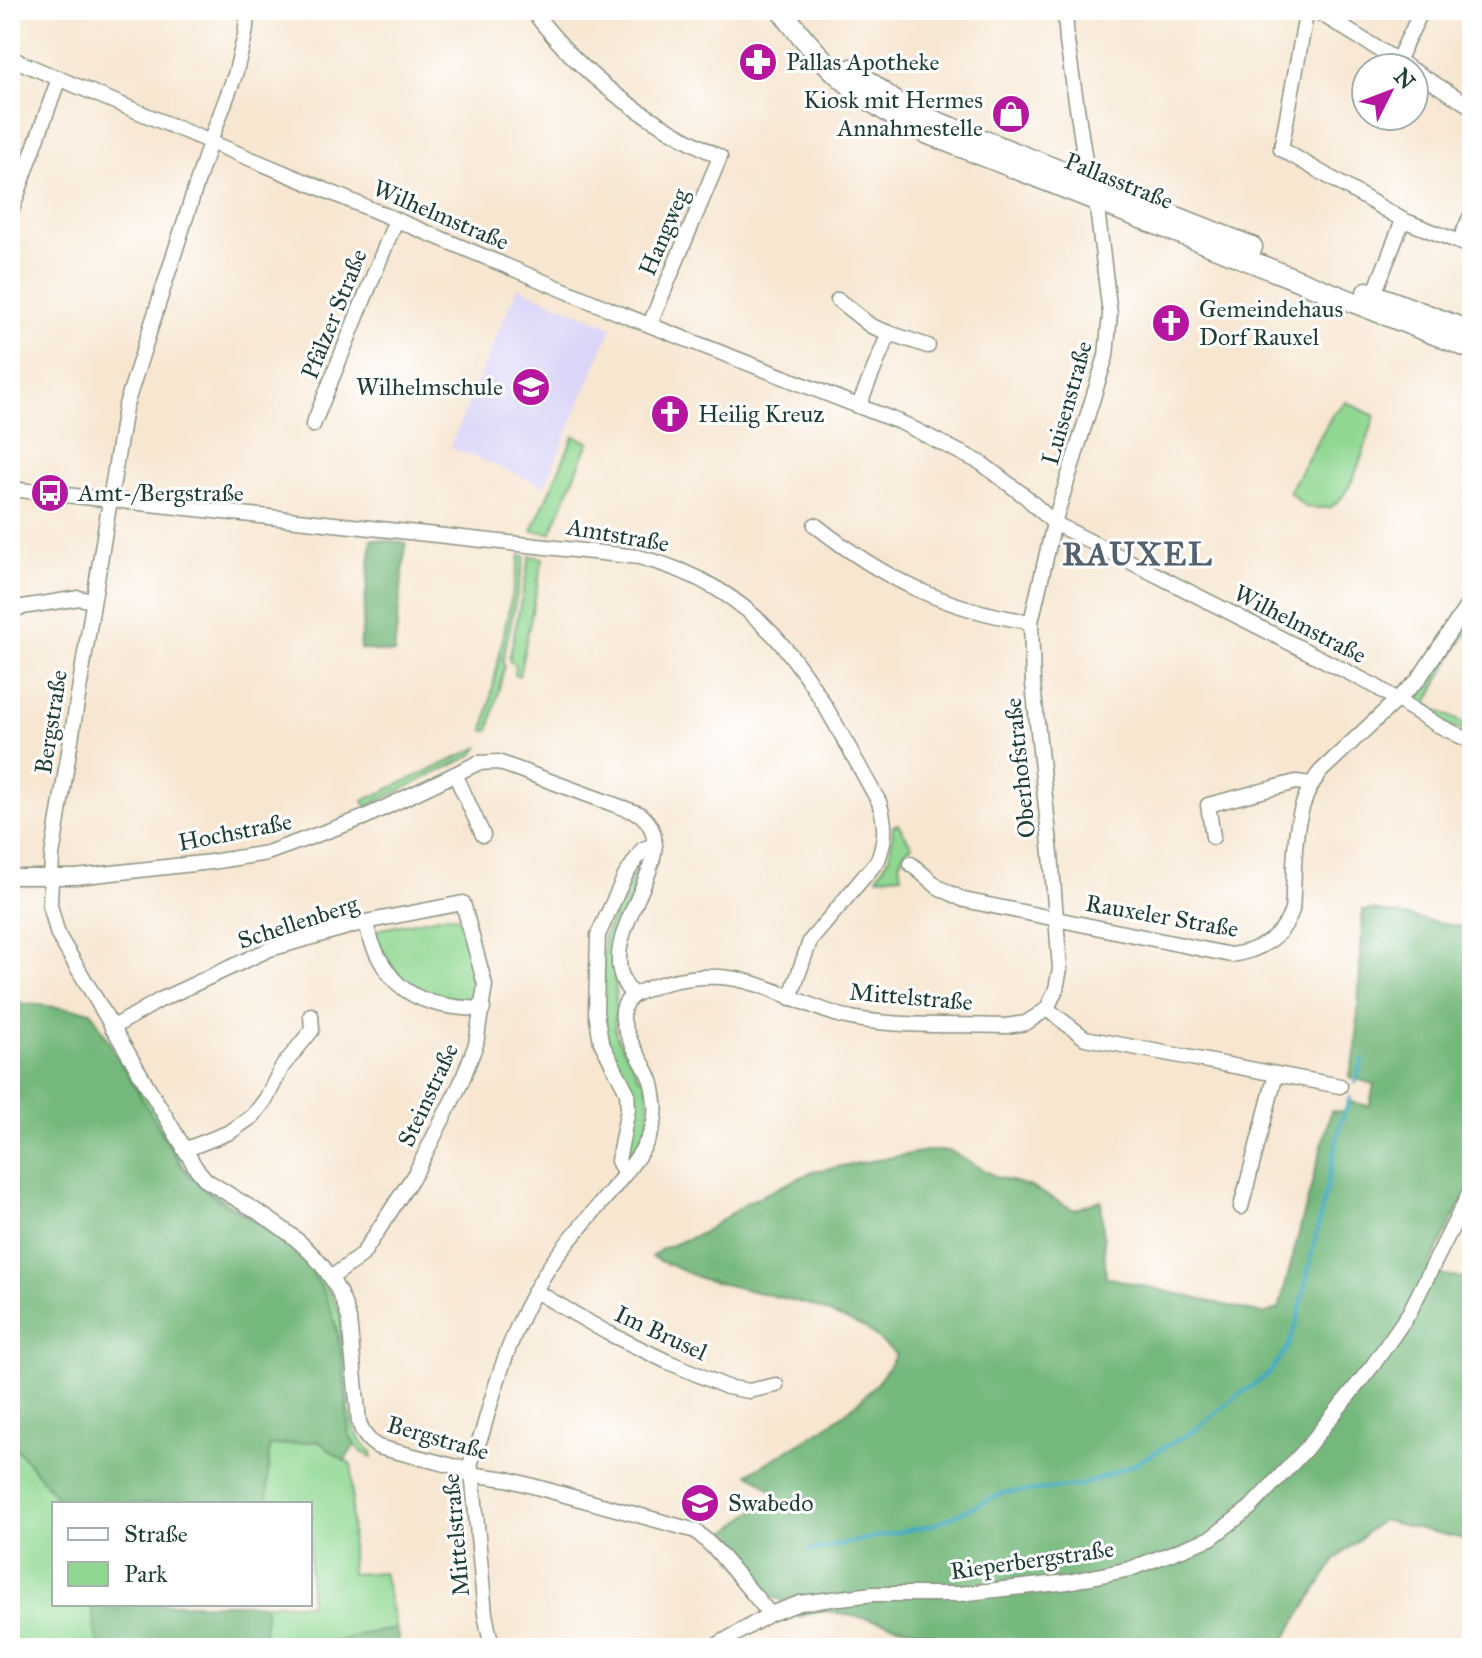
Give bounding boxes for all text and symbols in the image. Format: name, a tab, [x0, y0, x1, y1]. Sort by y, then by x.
pharmacy icon: Pallas Apotheke	[737, 41, 779, 83]
place label: Pallas Apotheke	[786, 47, 940, 77]
north arrow	[1350, 52, 1430, 132]
text: N	[1388, 63, 1421, 95]
place label: Kiosk mit Hermes Annahmestelle	[804, 85, 983, 143]
shop icon: Kiosk mit Hermes Annahmestelle	[990, 93, 1032, 135]
street label: Pallasstraße	[1060, 146, 1178, 216]
street label: Wilhelmstraße	[369, 173, 513, 257]
street label: Hangweg	[632, 183, 696, 280]
street label: Pfälzer Straße	[294, 245, 374, 383]
place label: Gemeindehaus Dorf Rauxel	[1199, 294, 1343, 352]
church icon: Gemeindehaus Dorf Rauxel	[1150, 302, 1192, 344]
street label: Luisenstraße	[1035, 338, 1099, 468]
school or university icon: Wilhelmschule	[510, 366, 552, 408]
place label: Wilhelmschule	[356, 372, 503, 402]
church icon: Heilig Kreuz	[649, 393, 691, 435]
place label: Heilig Kreuz	[698, 399, 824, 429]
bus stop icon: Amt-/Bergstraße	[29, 472, 71, 514]
place label: Amt-/Bergstraße	[77, 478, 244, 508]
street label: Amtstraße	[563, 511, 672, 559]
district label: RAUXEL	[1062, 535, 1214, 574]
street label: Wilhelmstraße	[1229, 578, 1371, 670]
street label: Bergstraße	[28, 668, 74, 776]
street label: Oberhofstraße	[998, 696, 1042, 840]
street label: Hochstraße	[176, 806, 294, 858]
street label: Schellenberg	[234, 888, 363, 956]
street label: Rauxeler Straße	[1083, 888, 1241, 944]
street label: Mittelstraße	[848, 977, 974, 1017]
street label: Steinstraße	[391, 1038, 465, 1152]
street label: Im Brusel	[610, 1299, 712, 1368]
street label: Bergstraße	[383, 1409, 493, 1467]
street label: Mittelstraße	[436, 1472, 476, 1598]
school or university icon: Swabedo	[679, 1482, 721, 1524]
place label: Swabedo	[728, 1488, 813, 1518]
legend	[52, 1502, 312, 1606]
text: Straße	[124, 1519, 188, 1549]
street label: Rieperbergstraße	[948, 1534, 1116, 1586]
text: Park	[124, 1559, 168, 1589]

